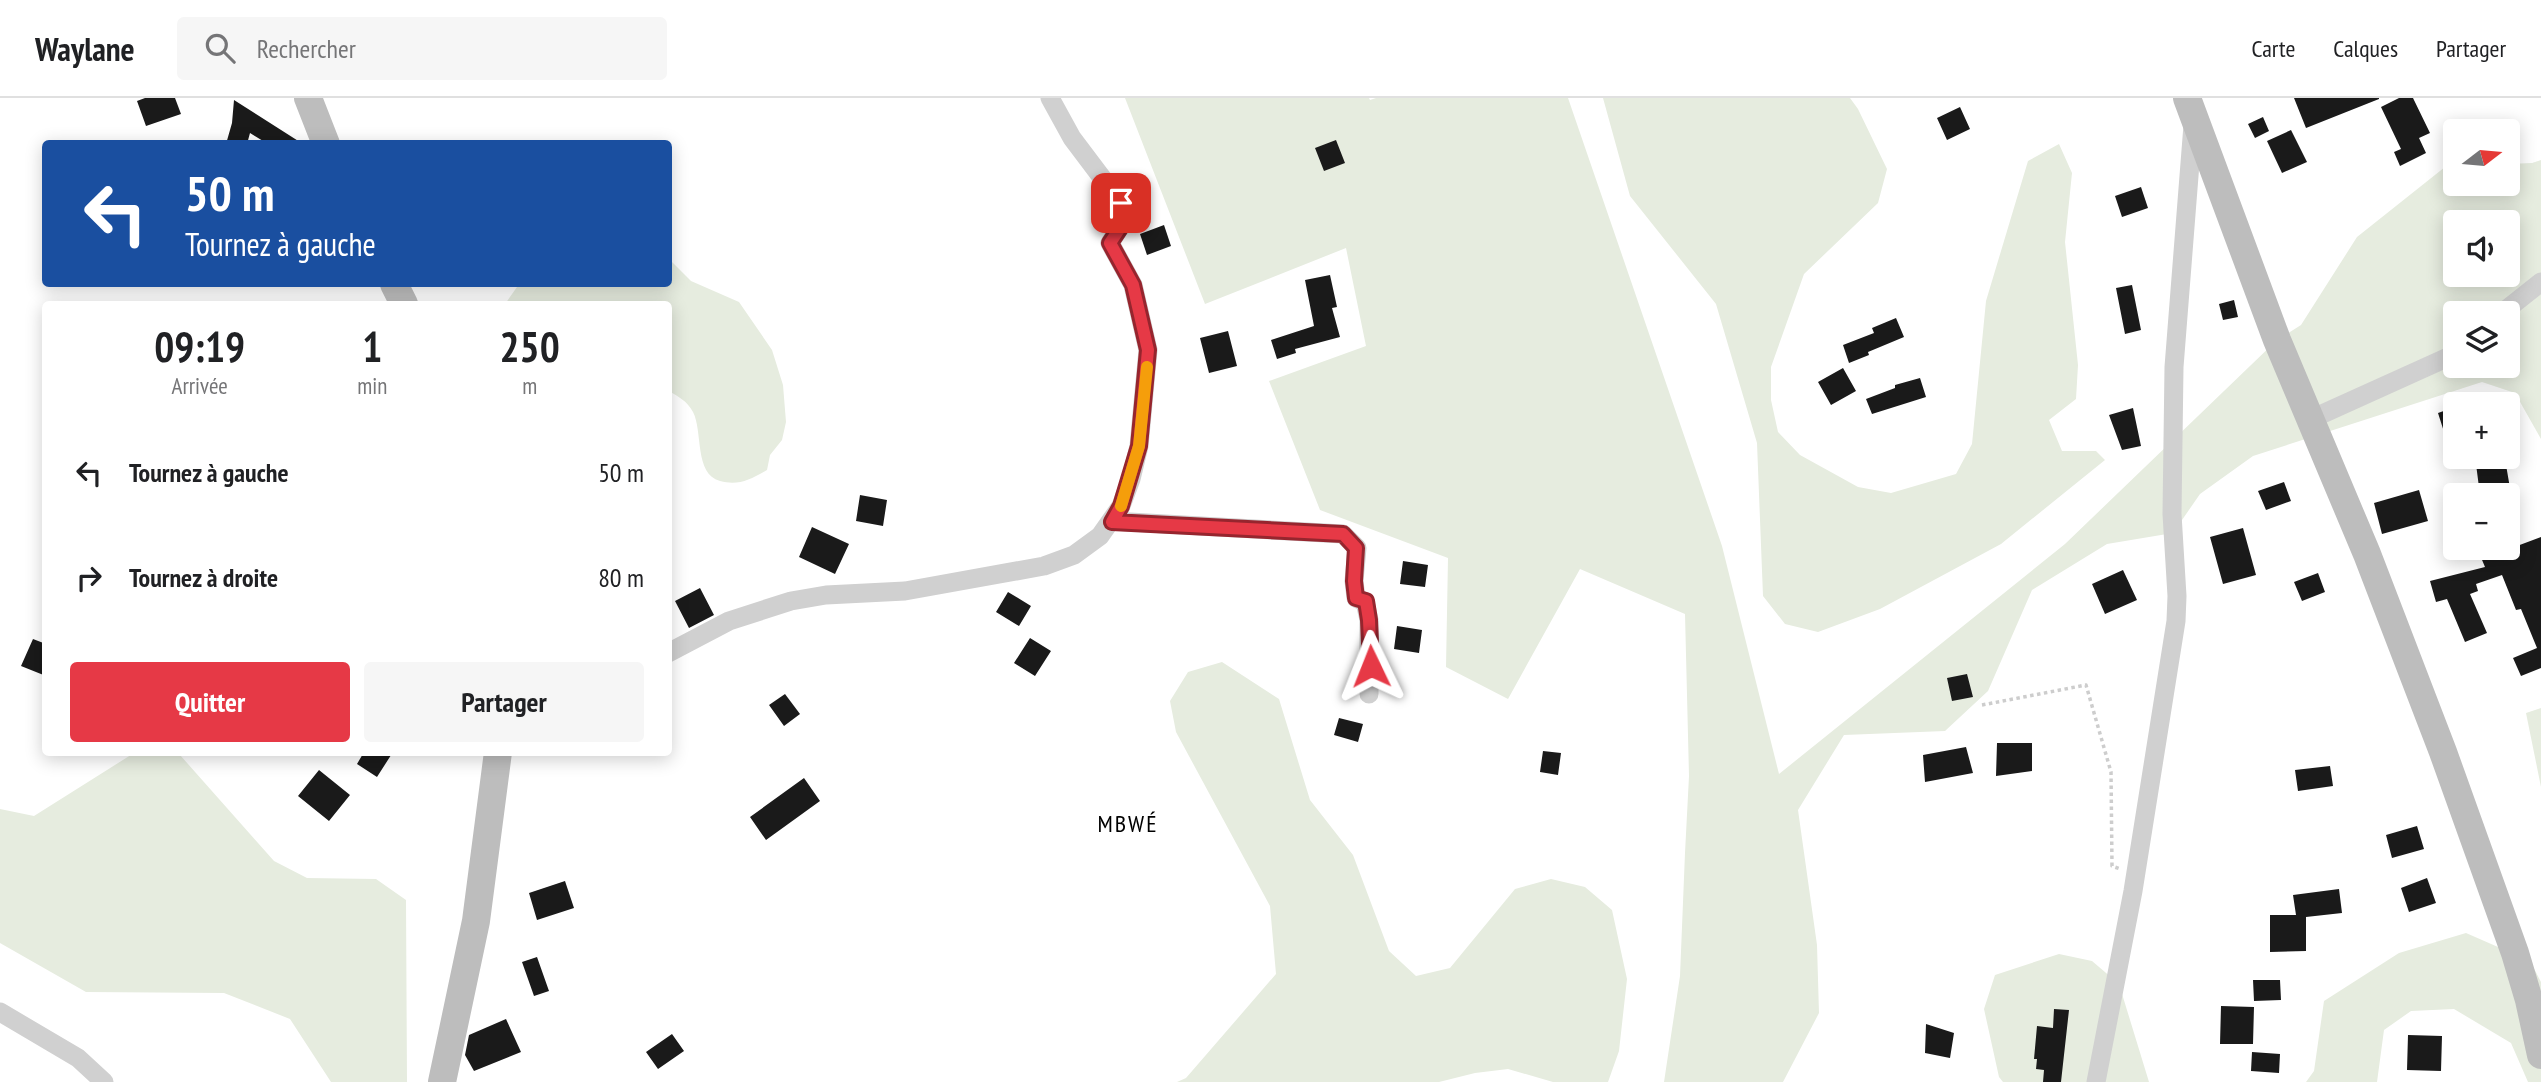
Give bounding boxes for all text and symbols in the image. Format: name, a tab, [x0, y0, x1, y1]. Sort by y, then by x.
search box	[177, 17, 667, 80]
text: Waylane	[35, 27, 135, 70]
icon: search	[201, 29, 239, 67]
text: Rechercher	[257, 32, 356, 65]
text: Carte	[2252, 33, 2295, 64]
text: Calques	[2333, 33, 2398, 64]
text: Partager	[2436, 33, 2506, 64]
north arrow	[2443, 119, 2520, 196]
map controls	[2443, 119, 2520, 560]
text: 50 m	[185, 161, 274, 225]
icon: left	[70, 168, 161, 259]
pin	[1091, 173, 1151, 233]
icon: arrive	[1102, 184, 1140, 222]
button: sound	[2443, 210, 2520, 287]
text: Tournez à gauche	[185, 223, 376, 265]
button: layers	[2443, 301, 2520, 378]
text: 09:19	[154, 319, 245, 374]
text: 1	[362, 319, 382, 374]
text: 250	[500, 319, 560, 374]
text: Arrivée	[172, 371, 228, 400]
text: min	[357, 371, 387, 400]
text: m	[522, 371, 537, 400]
button: +	[2443, 392, 2520, 469]
icon: left	[70, 454, 108, 492]
text: Tournez à gauche	[129, 456, 289, 489]
text: 50 m	[598, 456, 644, 489]
button: −	[2443, 483, 2520, 560]
icon: right	[70, 559, 108, 597]
text: Tournez à droite	[129, 561, 278, 594]
text: 80 m	[598, 561, 644, 594]
position arrow	[1334, 629, 1408, 703]
button: Quitter	[70, 662, 350, 742]
button: Partager	[364, 662, 644, 742]
district label: MBWÉ	[1097, 808, 1159, 839]

